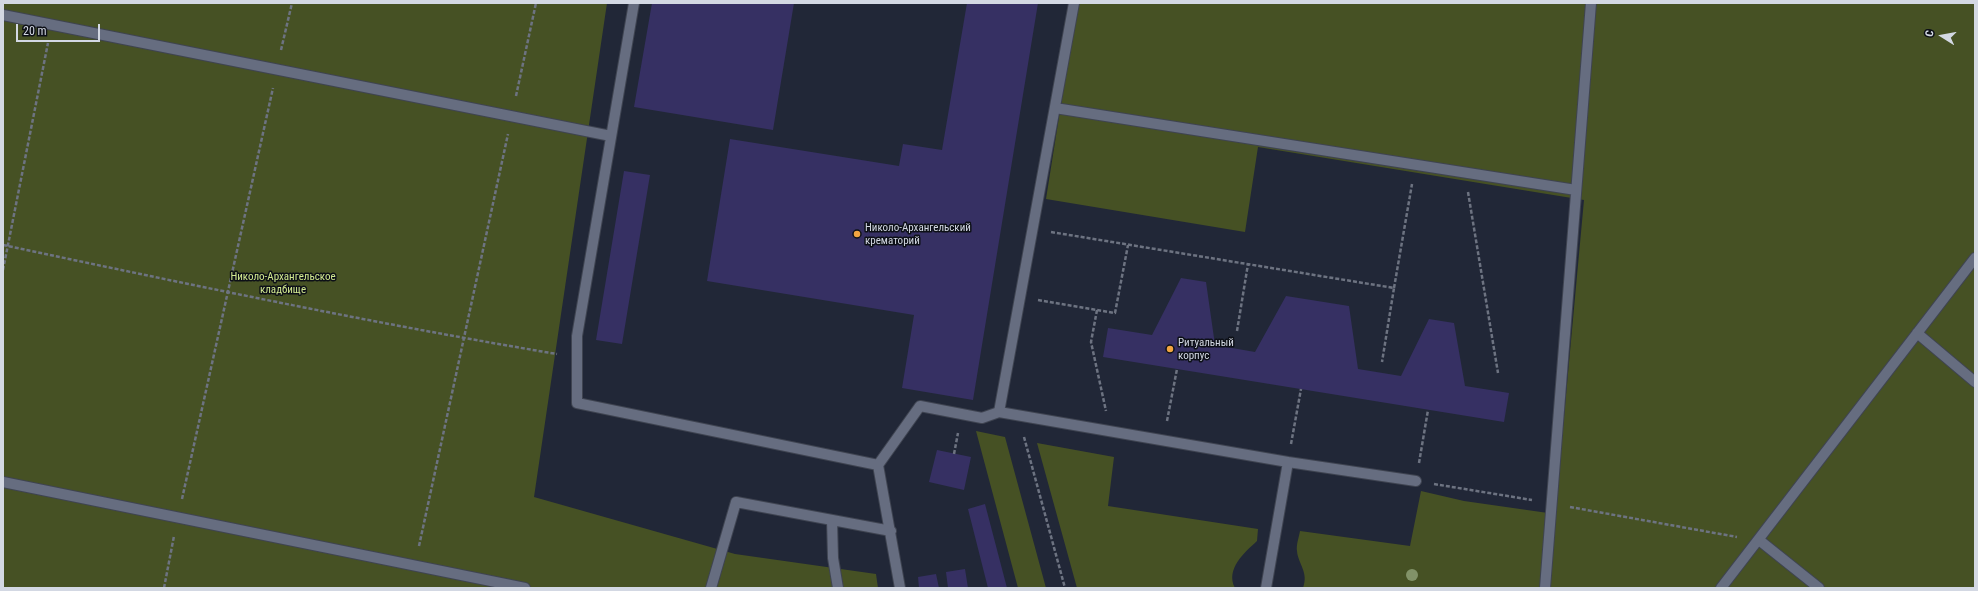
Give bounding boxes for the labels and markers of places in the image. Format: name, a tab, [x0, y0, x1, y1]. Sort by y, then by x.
place label: Николо-Архангельский крематорий	[865, 221, 971, 247]
marker: Николо-Архангельский крематорий	[852, 229, 862, 239]
place label: Ритуальный корпус	[1178, 336, 1234, 362]
marker: Ритуальный корпус	[1165, 344, 1175, 354]

